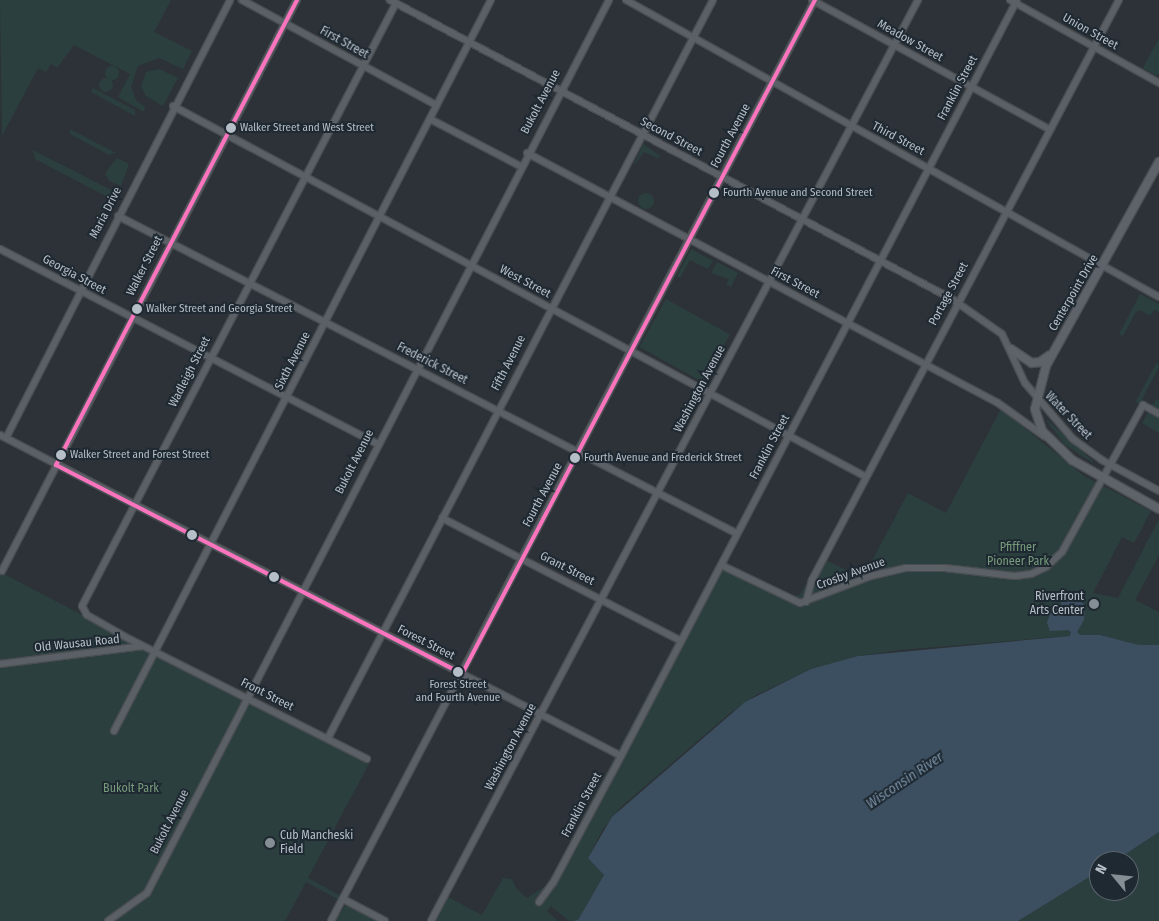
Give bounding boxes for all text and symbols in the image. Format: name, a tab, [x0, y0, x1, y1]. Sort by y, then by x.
street label: Union Street	[1060, 11, 1120, 53]
street label: Meadow Street	[875, 17, 945, 65]
street label: First Street	[317, 24, 371, 62]
street label: Franklin Street	[935, 53, 981, 123]
street label: Bukolt Avenue	[518, 67, 564, 137]
street label: Fourth Avenue	[708, 101, 754, 171]
street label: Second Street	[638, 115, 704, 159]
street label: Third Street	[869, 119, 927, 159]
place label: Walker Street and West Street	[240, 121, 374, 135]
marker: Walker Street and West Street	[226, 123, 236, 133]
street label: Maria Drive	[87, 185, 125, 241]
place label: Fourth Avenue and Second Street	[723, 186, 873, 200]
marker: Fourth Avenue and Second Street	[709, 188, 719, 198]
street label: Walker Street	[124, 234, 166, 298]
street label: Georgia Street	[40, 252, 108, 298]
street label: Centerpoint Drive	[1046, 252, 1102, 334]
street label: Portage Street	[926, 260, 972, 328]
street label: West Street	[497, 262, 553, 302]
street label: First Street	[768, 264, 822, 302]
place label: Walker Street and Georgia Street	[146, 302, 292, 316]
marker: Walker Street and Georgia Street	[132, 304, 142, 314]
street label: Sixth Avenue	[272, 330, 314, 392]
street label: Fifth Avenue	[489, 333, 529, 393]
street label: Wadleigh Street	[166, 334, 214, 410]
street label: Frederick Street	[394, 340, 470, 388]
street label: Washington Avenue	[671, 343, 729, 435]
street label: Water Street	[1042, 389, 1094, 443]
street label: Franklin Street	[747, 412, 793, 482]
street label: Bukolt Avenue	[333, 427, 377, 497]
place label: Walker Street and Forest Street	[70, 448, 209, 462]
marker: Walker Street and Forest Street	[56, 450, 66, 460]
place label: Fourth Avenue and Frederick Street	[584, 451, 742, 465]
marker: Fourth Avenue and Frederick Street	[570, 453, 580, 463]
street label: Fourth Avenue	[520, 460, 566, 530]
unlabelled marker	[187, 530, 197, 540]
park label: Pfiffner Pioneer Park	[987, 541, 1049, 569]
street label: Grant Street	[537, 549, 597, 589]
street label: Crosby Avenue	[815, 555, 887, 593]
unlabelled marker	[269, 572, 279, 582]
place label: Riverfront Arts Center	[1030, 590, 1084, 618]
marker: Riverfront Arts Center	[1088, 598, 1100, 610]
street label: Forest Street	[395, 622, 457, 664]
street label: Old Wausau Road	[34, 632, 120, 656]
marker: Forest Street and Fourth Avenue	[453, 667, 463, 677]
street label: Front Street	[238, 676, 296, 714]
place label: Forest Street and Fourth Avenue	[416, 679, 500, 705]
street label: Washington Avenue	[482, 701, 540, 793]
water label: Wisconsin River	[863, 749, 947, 813]
street label: Franklin Street	[559, 770, 605, 840]
park label: Bukolt Park	[103, 782, 159, 796]
street label: Bukolt Avenue	[148, 787, 192, 857]
place label: Cub Mancheski Field	[280, 829, 353, 857]
marker: Cub Mancheski Field	[264, 837, 276, 849]
north arrow	[1089, 851, 1139, 901]
text: N	[1092, 862, 1111, 877]

